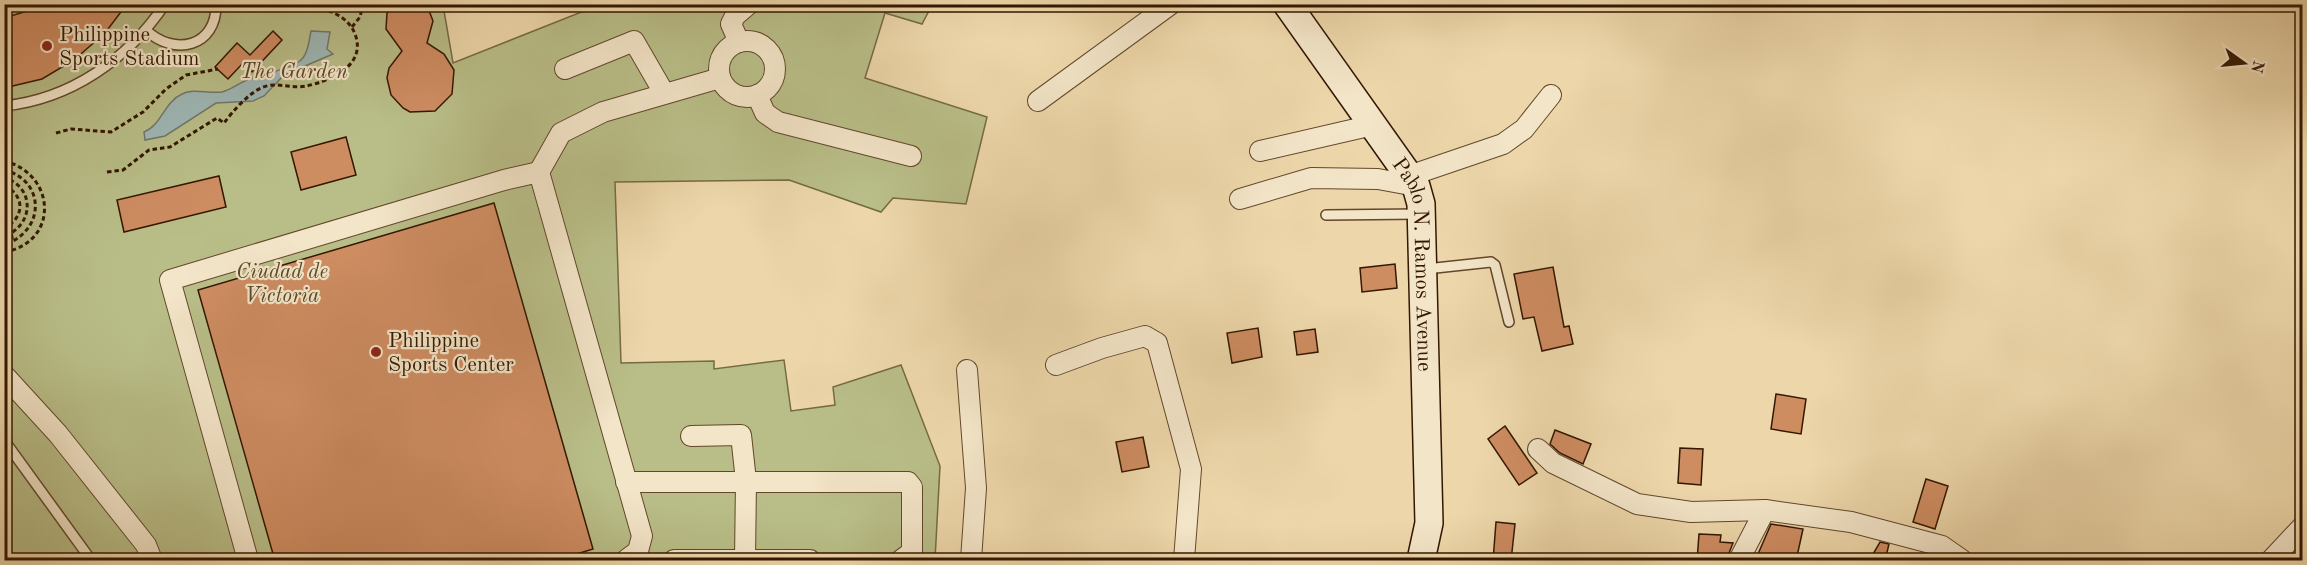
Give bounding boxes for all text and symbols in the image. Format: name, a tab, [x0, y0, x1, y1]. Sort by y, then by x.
place label: Philippine Sports Stadium	[59, 25, 200, 70]
north arrow	[2214, 33, 2274, 93]
marker: Philippine Sports Stadium	[40, 39, 54, 53]
text: N	[2247, 58, 2266, 75]
park label: The Garden	[240, 62, 348, 83]
street label: Pablo N. Ramos Avenue	[1387, 154, 1434, 372]
park label: Ciudad de Victoria	[236, 262, 328, 307]
place label: Philippine Sports Center	[388, 331, 514, 376]
marker: Philippine Sports Center	[369, 345, 383, 359]

